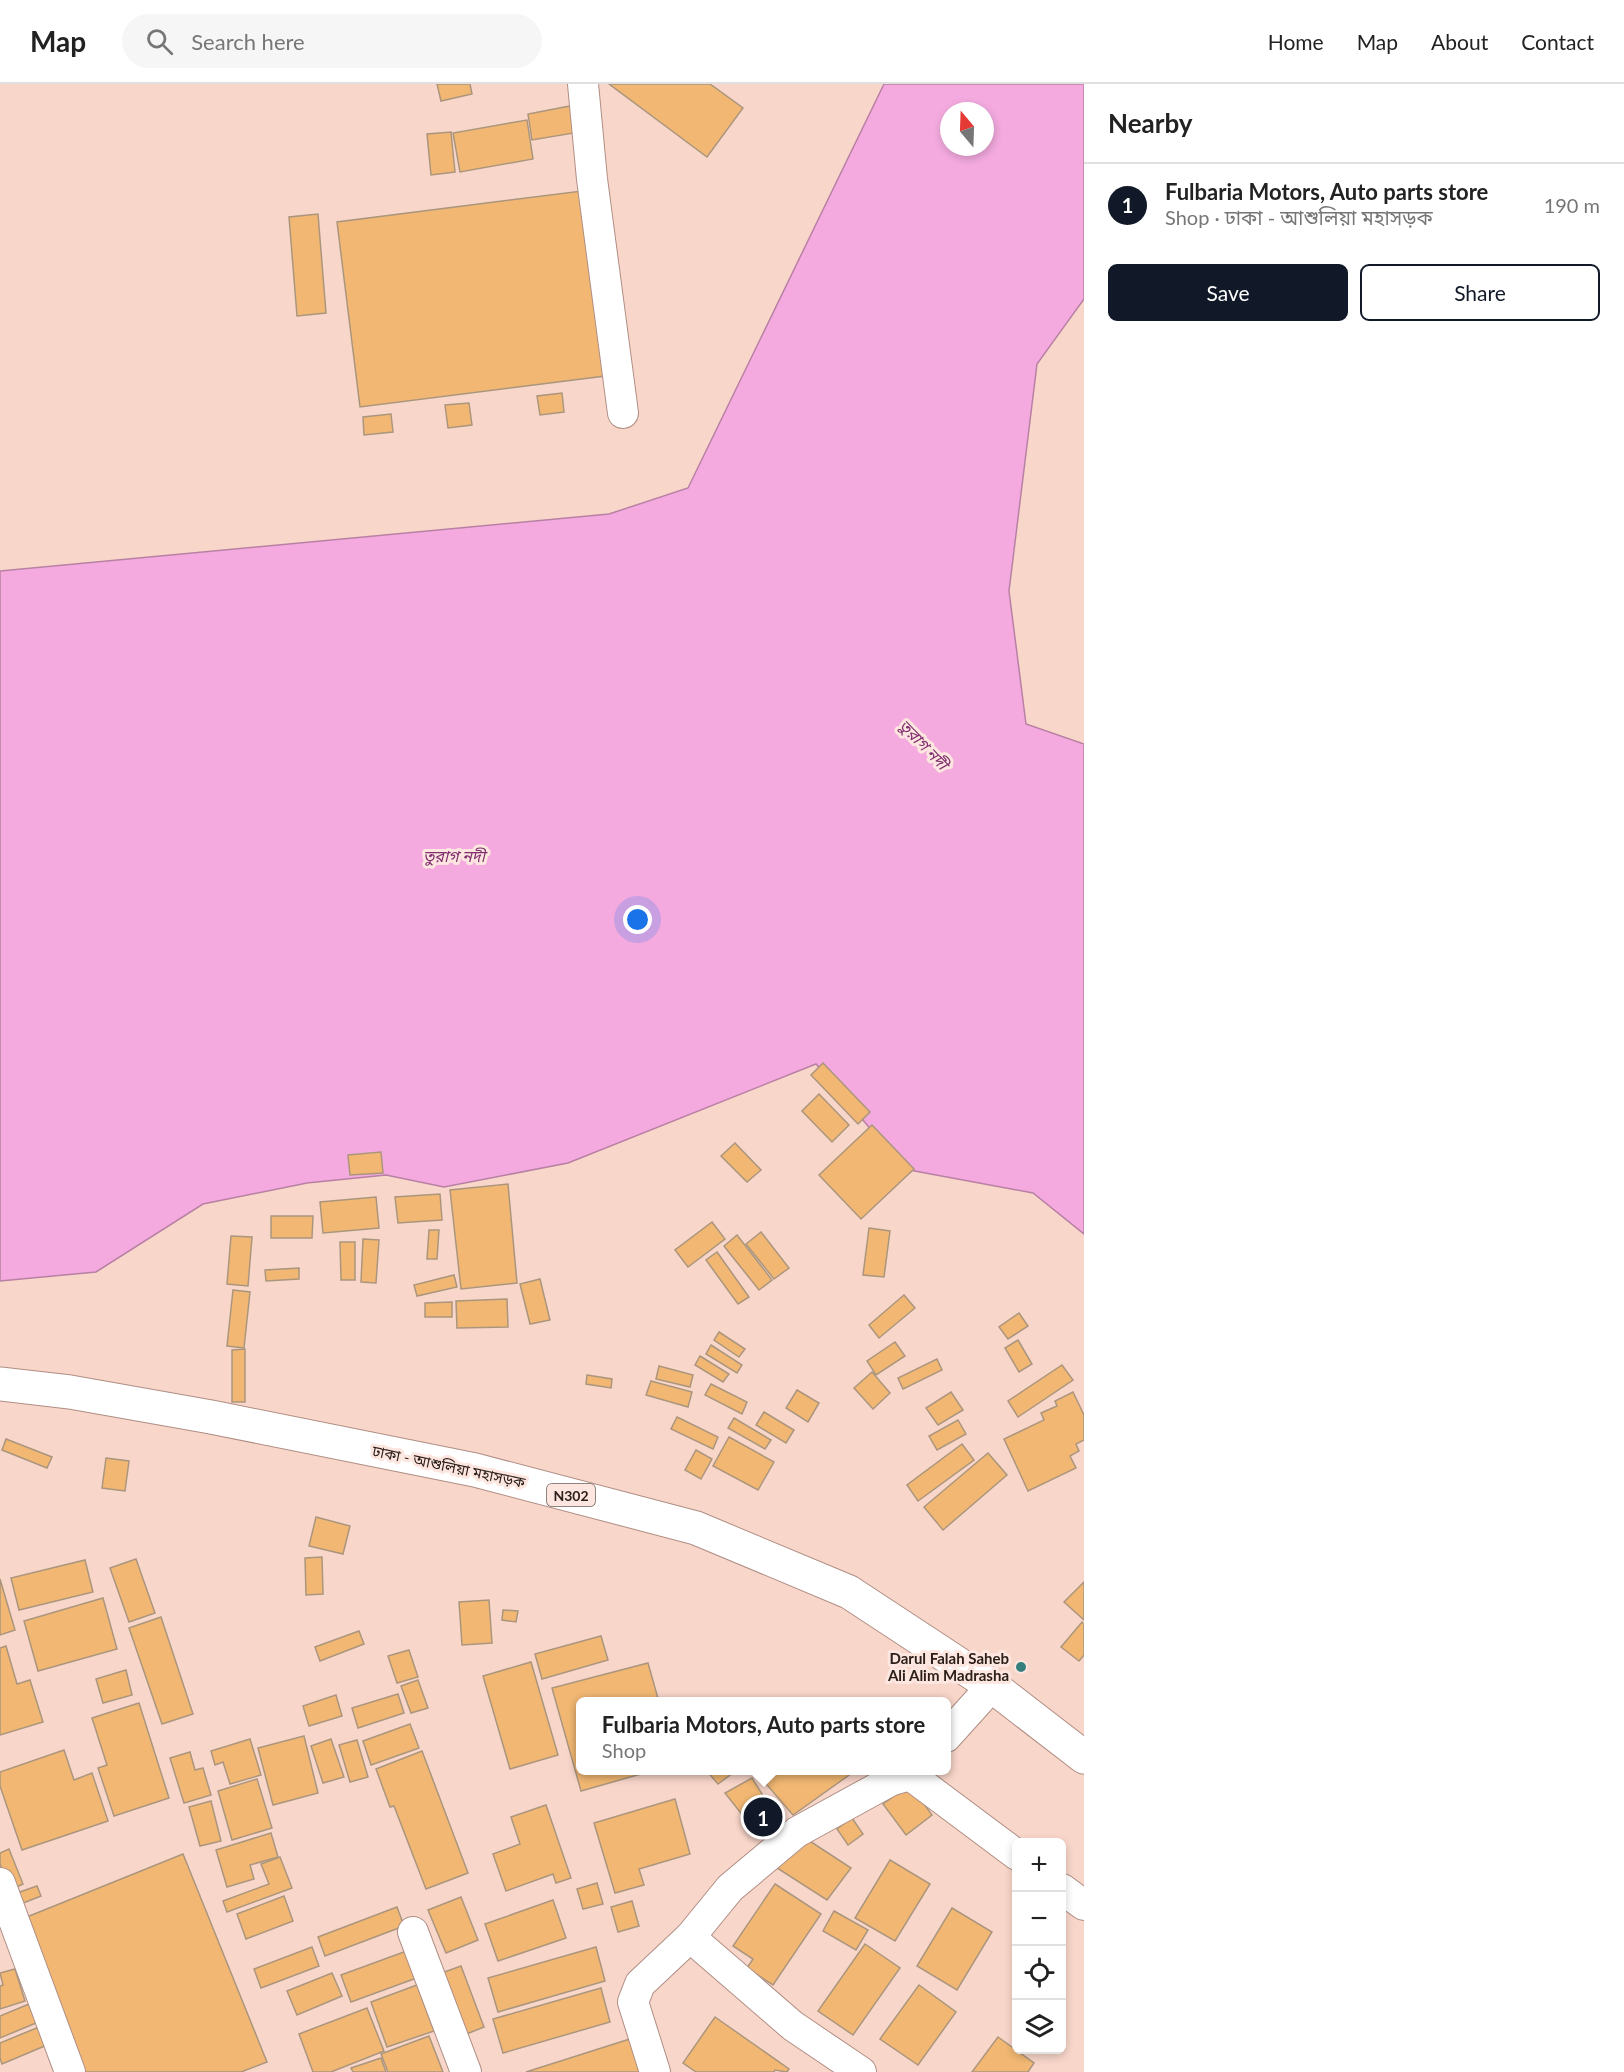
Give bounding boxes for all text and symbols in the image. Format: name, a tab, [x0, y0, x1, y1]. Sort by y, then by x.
search box	[122, 14, 542, 68]
text: Map	[30, 24, 86, 58]
icon: search	[143, 25, 176, 58]
text: Search here	[191, 28, 305, 55]
text: Home	[1268, 29, 1324, 54]
text: Map	[1357, 29, 1398, 54]
text: About	[1431, 29, 1488, 54]
text: Contact	[1521, 29, 1594, 54]
north arrow	[940, 102, 994, 156]
text: Nearby	[1108, 107, 1193, 139]
text: Fulbaria Motors, Auto parts store	[1165, 178, 1488, 205]
text: 1	[1122, 193, 1133, 217]
text: 190 m	[1544, 193, 1600, 217]
text: Shop · ঢাকা - আশুলিয়া মহাসড়ক	[1165, 205, 1433, 229]
button: Save	[1108, 264, 1348, 321]
button: Share	[1360, 264, 1600, 321]
water label: তুরাগ নদী	[895, 715, 954, 776]
water label: তুরাগ নদী	[423, 846, 488, 866]
your location	[623, 905, 652, 934]
street label: ঢাকা - আশুলিয়া মহাসড়ক	[370, 1441, 528, 1491]
road number: N302	[547, 1484, 595, 1506]
place label: Darul Falah Saheb Ali Alim Madrasha	[887, 1649, 1009, 1684]
marker: Darul Falah Saheb Ali Alim Madrasha	[1014, 1660, 1028, 1674]
popup	[576, 1697, 951, 1775]
text: Fulbaria Motors, Auto parts store	[602, 1711, 925, 1738]
text: Shop	[602, 1738, 646, 1762]
pin: 1	[744, 1794, 783, 1840]
map controls	[1012, 1838, 1066, 2054]
button: +	[1012, 1838, 1066, 1892]
button: −	[1012, 1892, 1066, 1946]
button: locate	[1012, 1946, 1066, 2000]
button: layers	[1012, 2000, 1066, 2054]

